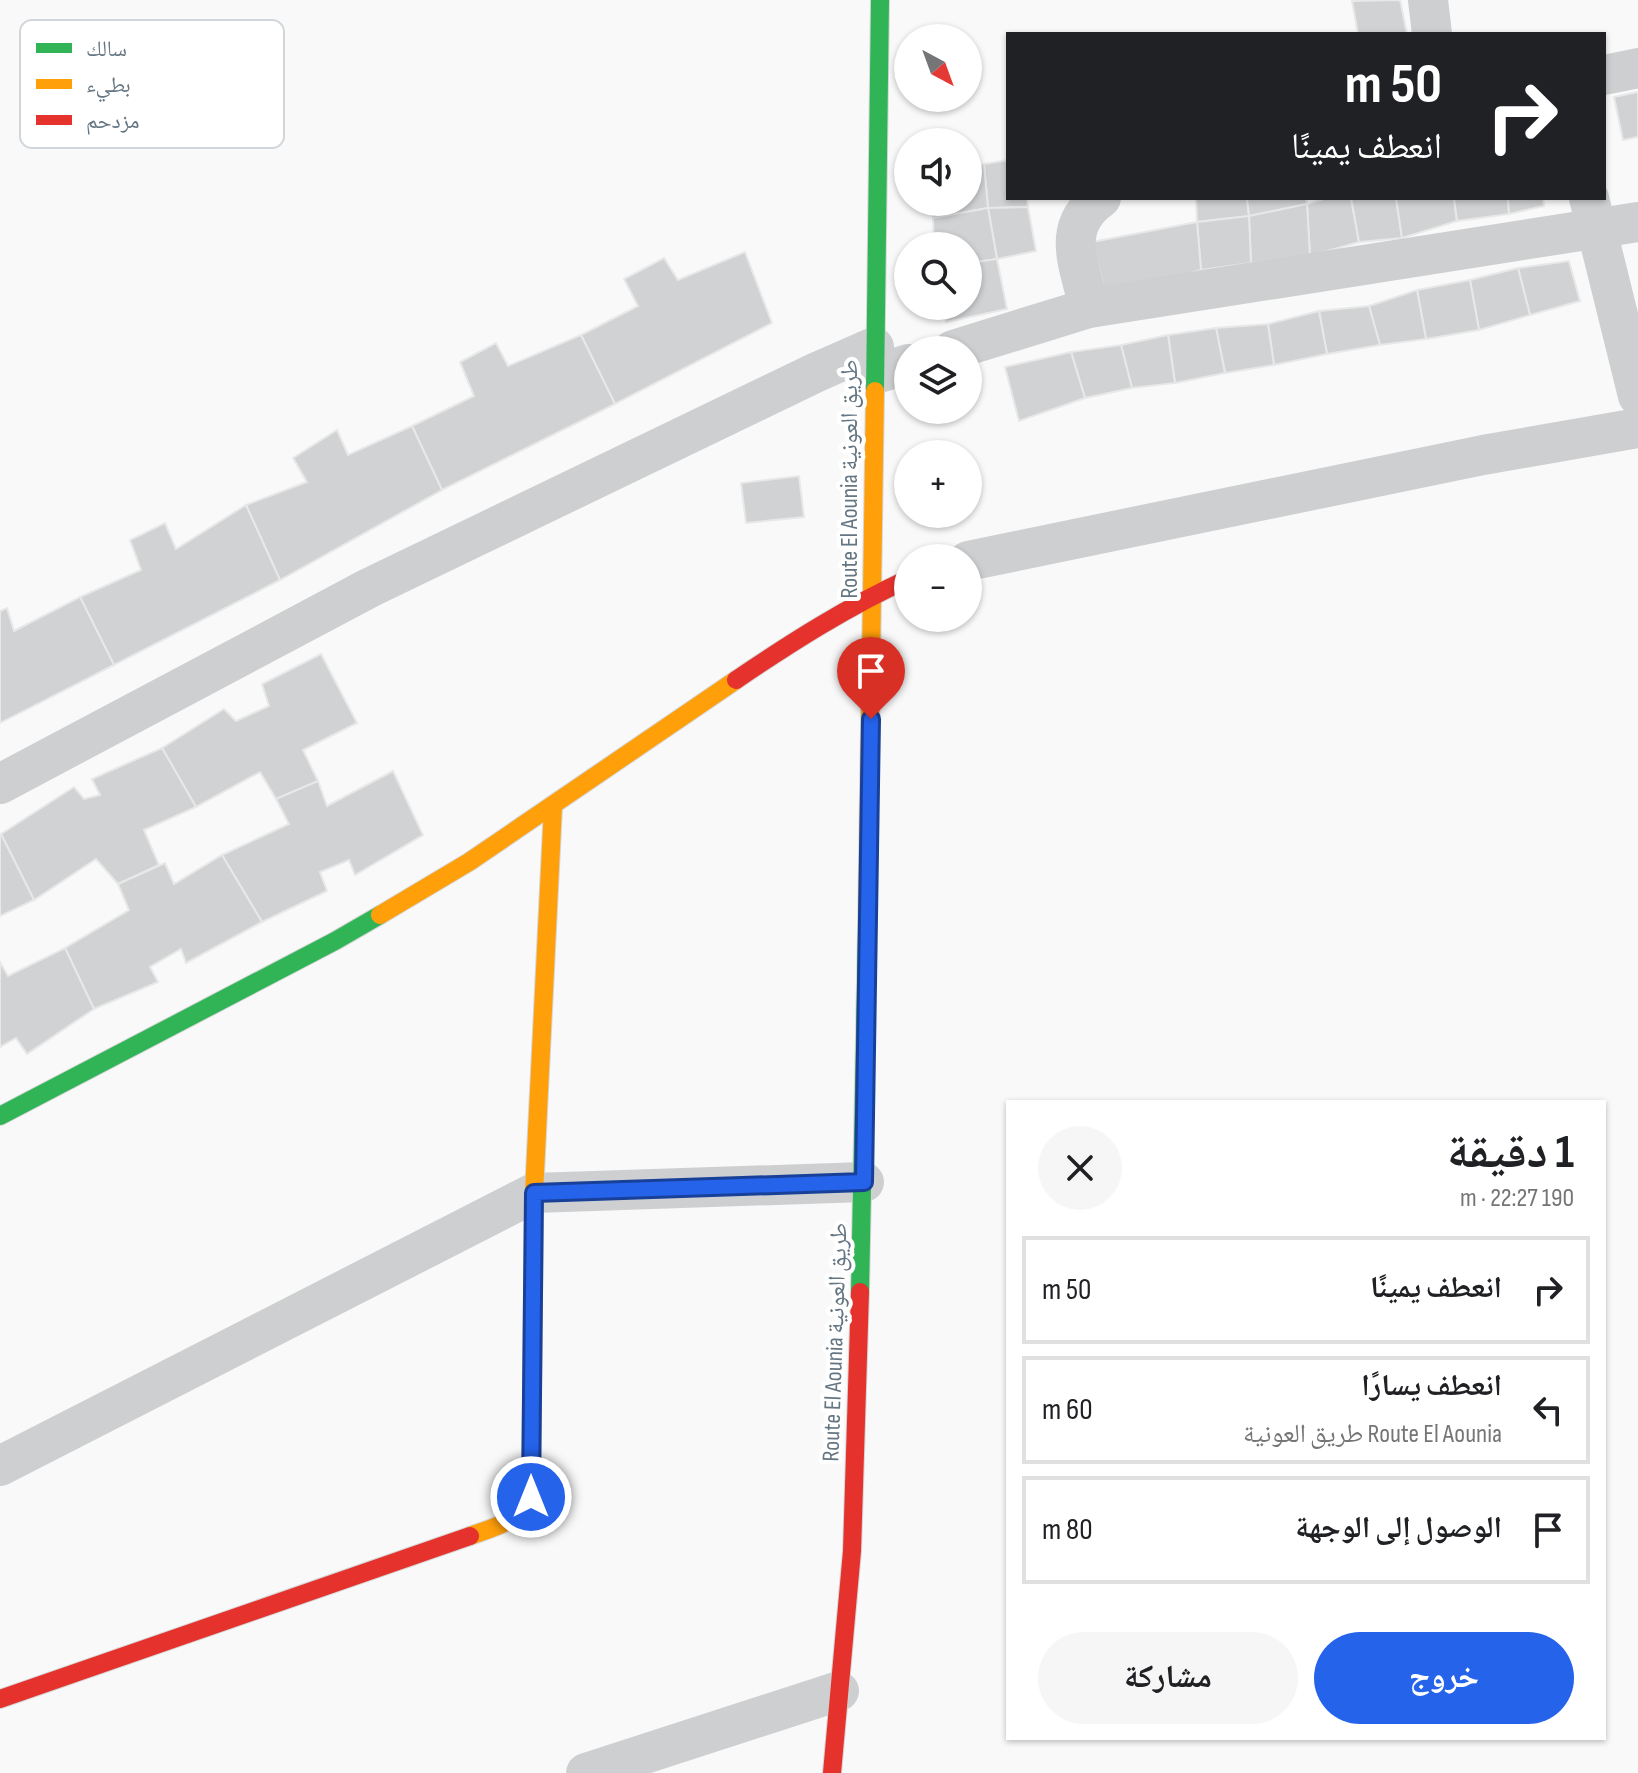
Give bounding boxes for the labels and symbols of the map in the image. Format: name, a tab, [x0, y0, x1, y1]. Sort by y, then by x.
legend	[20, 20, 284, 148]
north arrow	[894, 24, 982, 112]
text: سالك	[86, 36, 127, 63]
text: بطيء	[86, 72, 131, 102]
text: مزدحم	[86, 108, 140, 135]
street label: Route El Aounia طريق العونية	[835, 359, 864, 599]
pin	[837, 637, 905, 719]
street label: Route El Aounia طريق العونية	[816, 1222, 854, 1462]
position arrow	[489, 1455, 573, 1539]

